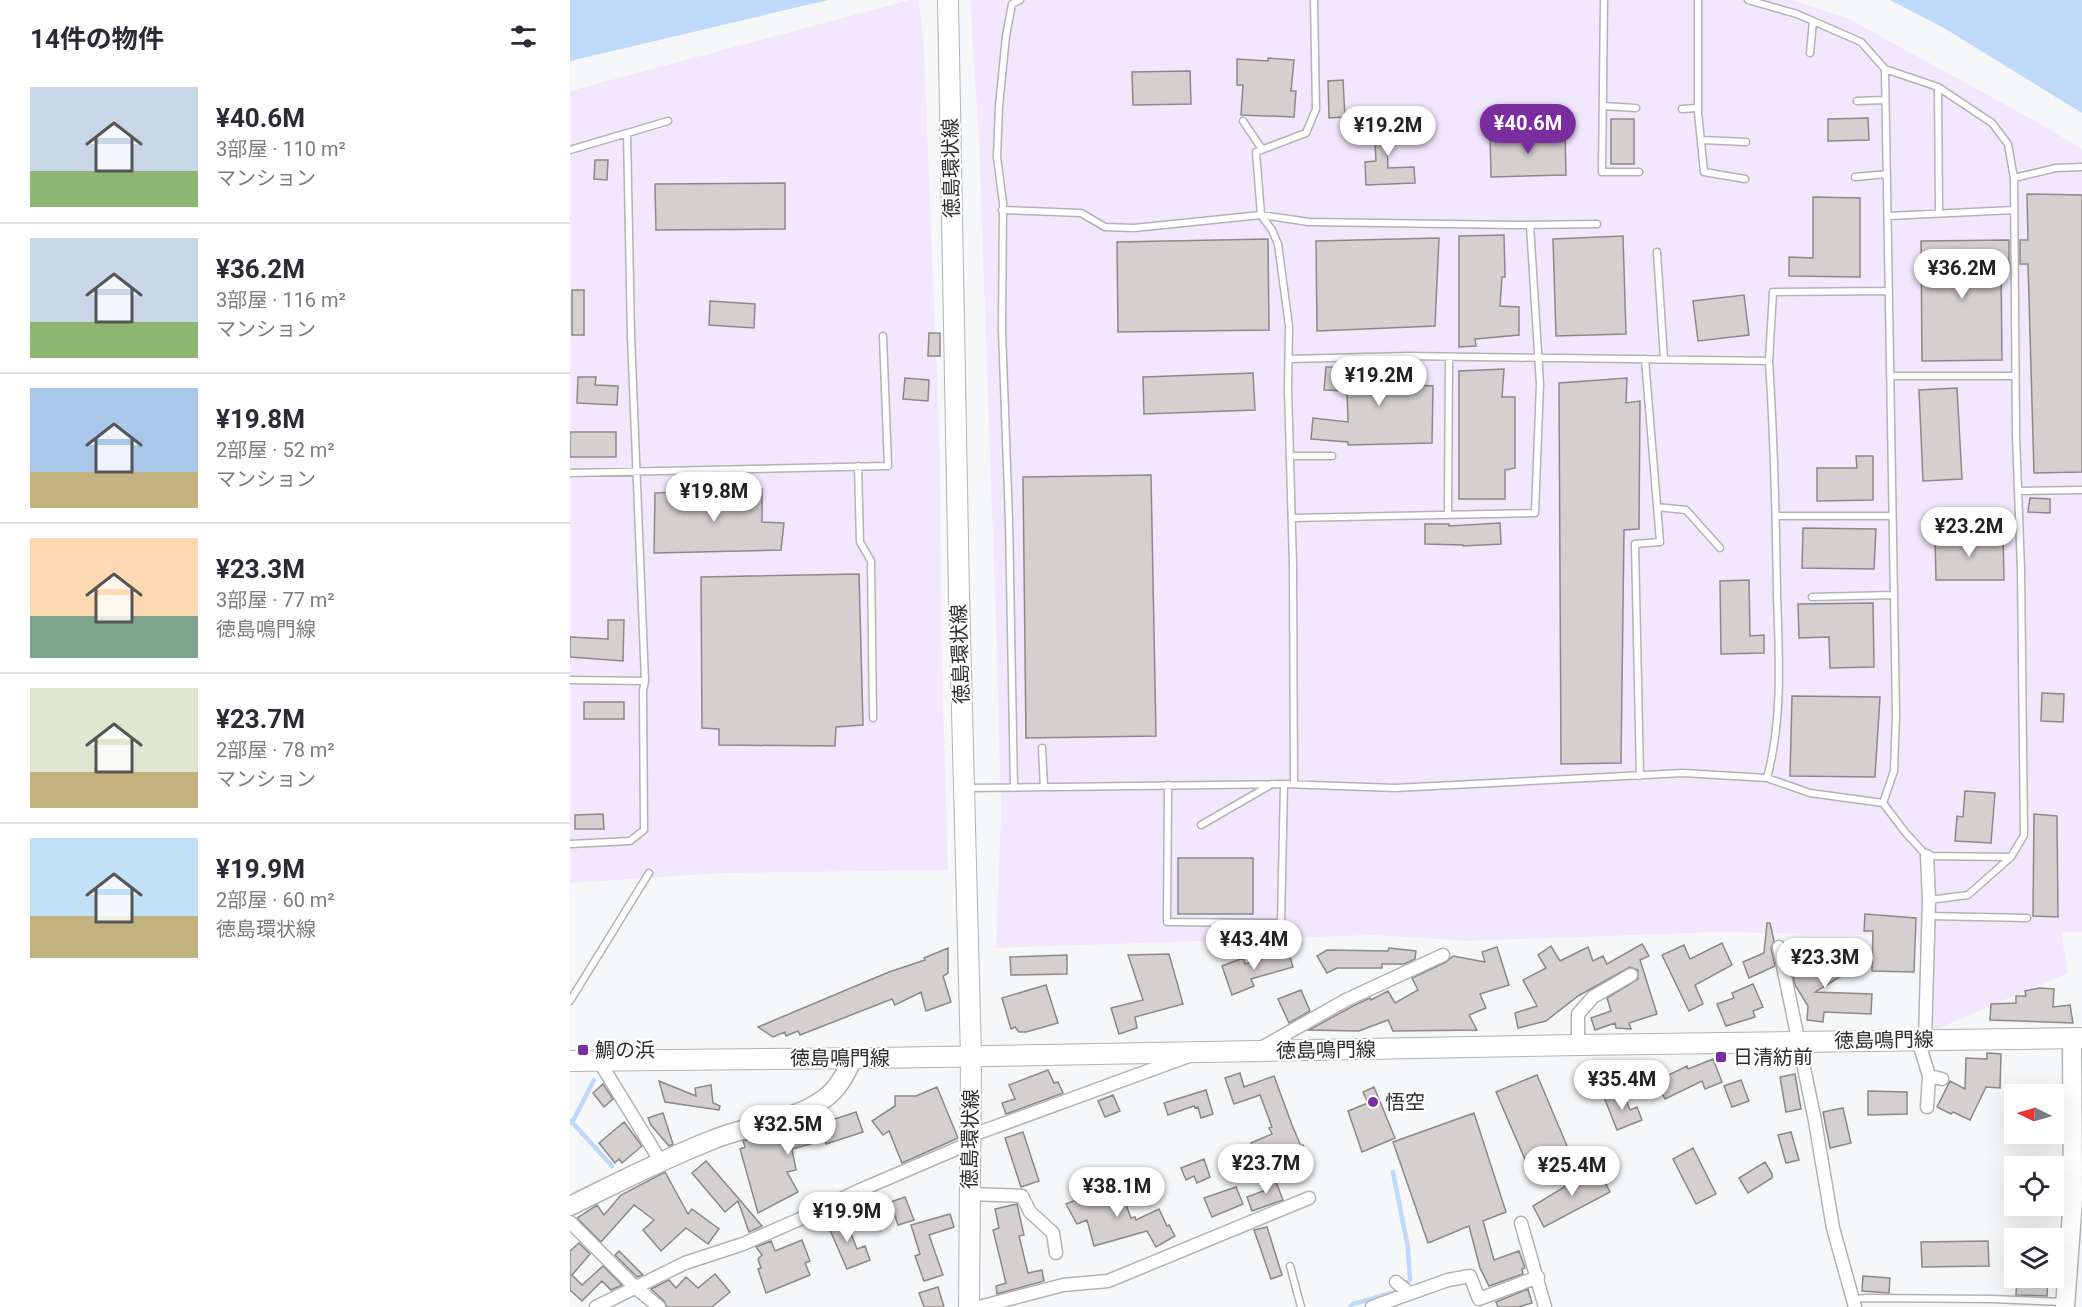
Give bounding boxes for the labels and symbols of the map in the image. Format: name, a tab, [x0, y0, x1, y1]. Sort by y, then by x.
pin: ¥40.6M	[1479, 104, 1577, 155]
pin: ¥19.2M	[1339, 106, 1437, 157]
street label: 徳島環状線	[938, 118, 964, 218]
pin: ¥36.2M	[1913, 249, 2011, 300]
pin: ¥19.2M	[1330, 356, 1428, 407]
pin: ¥19.8M	[665, 472, 763, 523]
pin: ¥23.2M	[1920, 507, 2018, 558]
street label: 徳島環状線	[946, 604, 974, 704]
pin: ¥43.4M	[1205, 920, 1303, 971]
pin: ¥23.3M	[1776, 938, 1874, 989]
street label: 徳島鳴門線	[1834, 1027, 1934, 1053]
street label: 徳島鳴門線	[1276, 1037, 1376, 1063]
place label: 鯛の浜	[595, 1038, 655, 1062]
marker: 鯛の浜	[576, 1043, 590, 1057]
place label: 日清紡前	[1733, 1045, 1813, 1069]
street label: 徳島鳴門線	[790, 1046, 890, 1070]
marker: 日清紡前	[1714, 1050, 1728, 1064]
pin: ¥35.4M	[1573, 1060, 1671, 1111]
north arrow	[2004, 1084, 2064, 1144]
street label: 徳島環状線	[957, 1089, 983, 1189]
place label: 悟空	[1385, 1090, 1425, 1114]
marker: 悟空	[1366, 1095, 1380, 1109]
pin: ¥32.5M	[739, 1105, 837, 1156]
pin: ¥23.7M	[1217, 1144, 1315, 1195]
pin: ¥25.4M	[1523, 1146, 1621, 1197]
pin: ¥38.1M	[1068, 1167, 1166, 1218]
pin: ¥19.9M	[798, 1192, 896, 1243]

